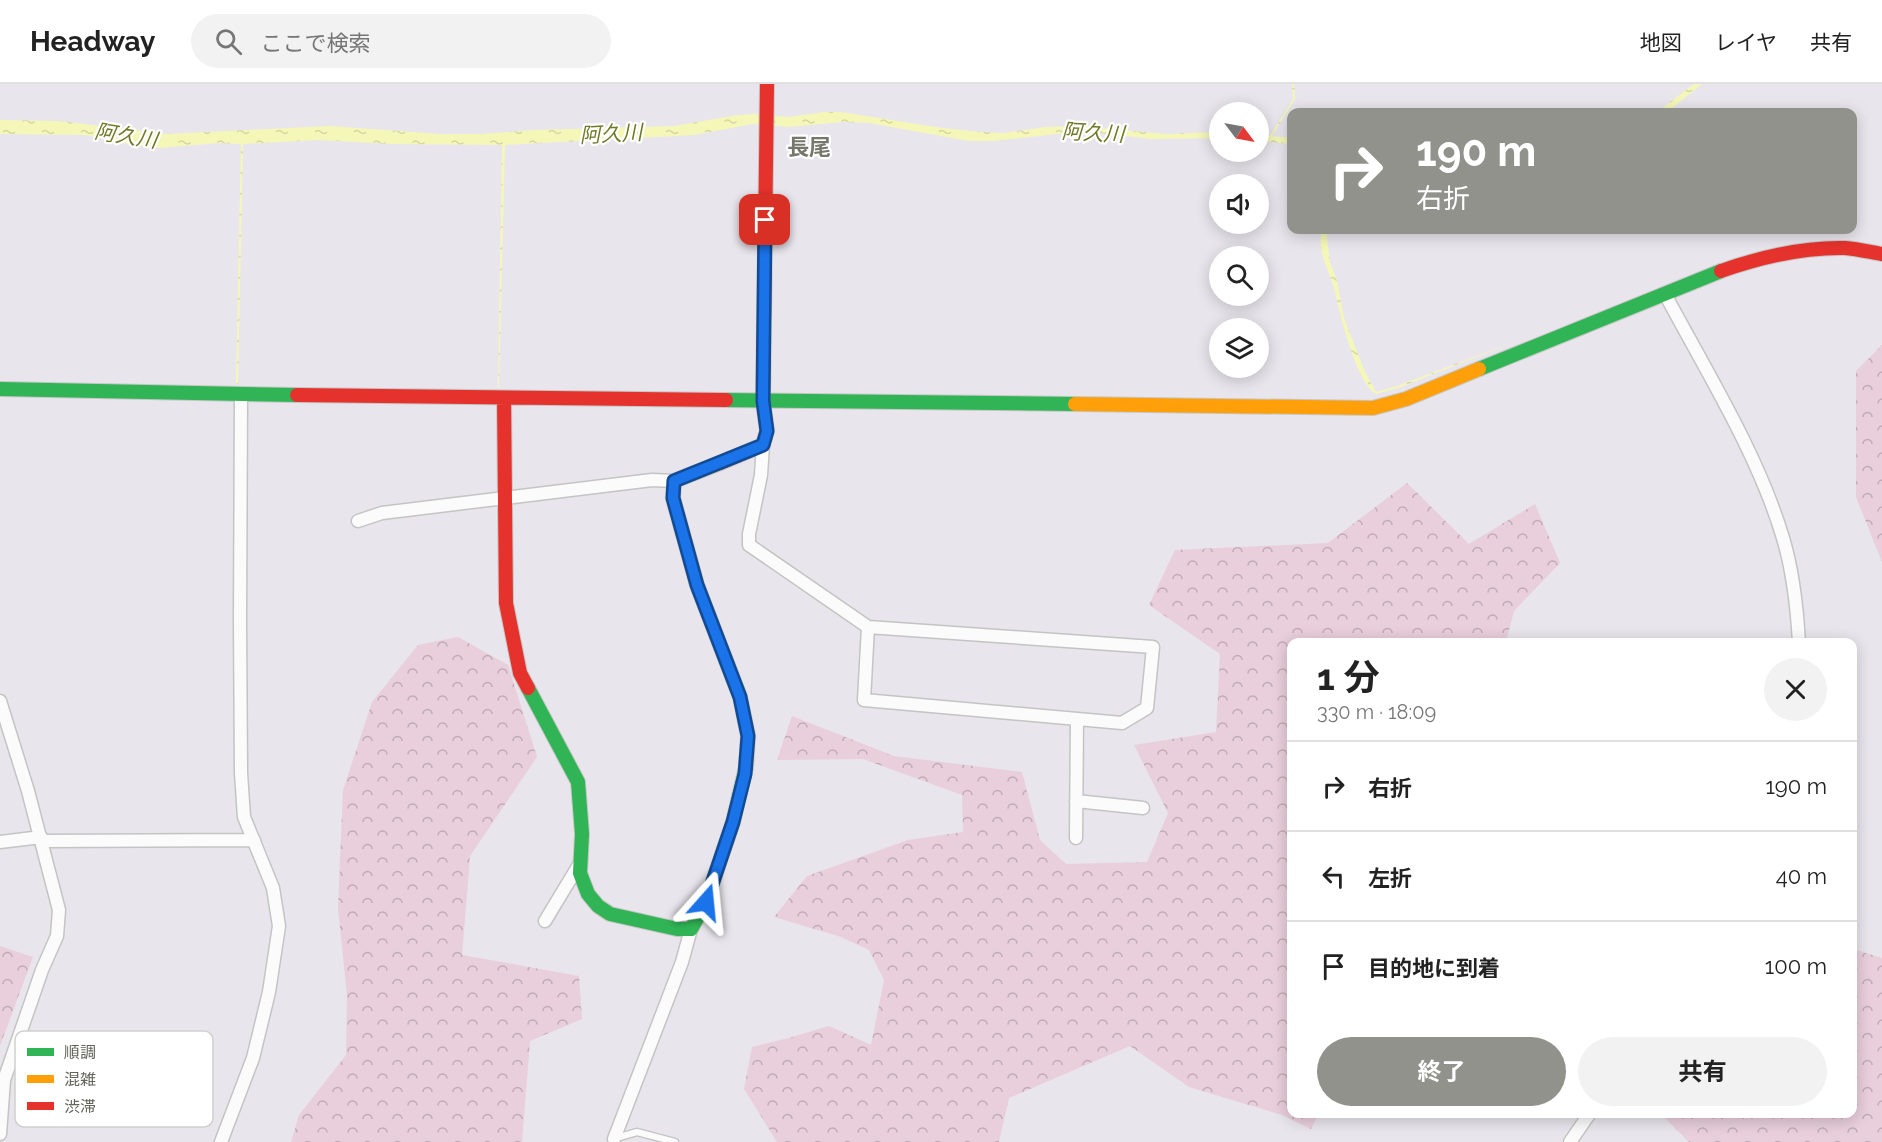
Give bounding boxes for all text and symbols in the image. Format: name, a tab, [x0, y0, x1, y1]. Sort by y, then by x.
search box	[191, 14, 611, 68]
text: Headway	[30, 25, 155, 58]
icon: search	[212, 25, 245, 58]
text: ここで検索	[260, 30, 371, 56]
text: 地図	[1640, 30, 1682, 55]
text: レイヤ	[1715, 30, 1777, 55]
text: 共有	[1810, 30, 1852, 55]
north arrow	[1209, 102, 1269, 162]
map controls	[1209, 102, 1269, 378]
water label: 阿久川	[93, 118, 161, 153]
water label: 阿久川	[1061, 118, 1127, 147]
water label: 阿久川	[579, 119, 645, 148]
text: 190 m	[1416, 127, 1536, 176]
icon: right	[1317, 132, 1395, 210]
district label: 長尾	[787, 134, 831, 160]
button: sound	[1209, 174, 1269, 234]
text: 右折	[1416, 183, 1470, 214]
pin	[739, 194, 790, 245]
icon: arrive	[748, 203, 781, 236]
button: search	[1209, 246, 1269, 306]
button: layers	[1209, 318, 1269, 378]
text: 1 分	[1317, 656, 1379, 698]
button: close	[1764, 658, 1827, 721]
text: 330 m · 18:09	[1317, 700, 1436, 724]
icon: right	[1317, 770, 1350, 803]
text: 190 m	[1765, 773, 1827, 799]
text: 右折	[1368, 775, 1412, 801]
icon: left	[1317, 860, 1350, 893]
text: 40 m	[1776, 863, 1827, 889]
text: 左折	[1368, 865, 1412, 891]
position arrow	[674, 870, 738, 934]
icon: arrive	[1317, 950, 1350, 983]
text: 100 m	[1765, 953, 1827, 979]
text: 目的地に到着	[1368, 955, 1500, 981]
legend	[15, 1031, 213, 1127]
button: 終了	[1317, 1037, 1566, 1106]
button: 共有	[1578, 1037, 1827, 1106]
text: 順調	[64, 1043, 96, 1062]
text: 混雑	[64, 1070, 96, 1089]
text: 渋滞	[64, 1097, 96, 1116]

